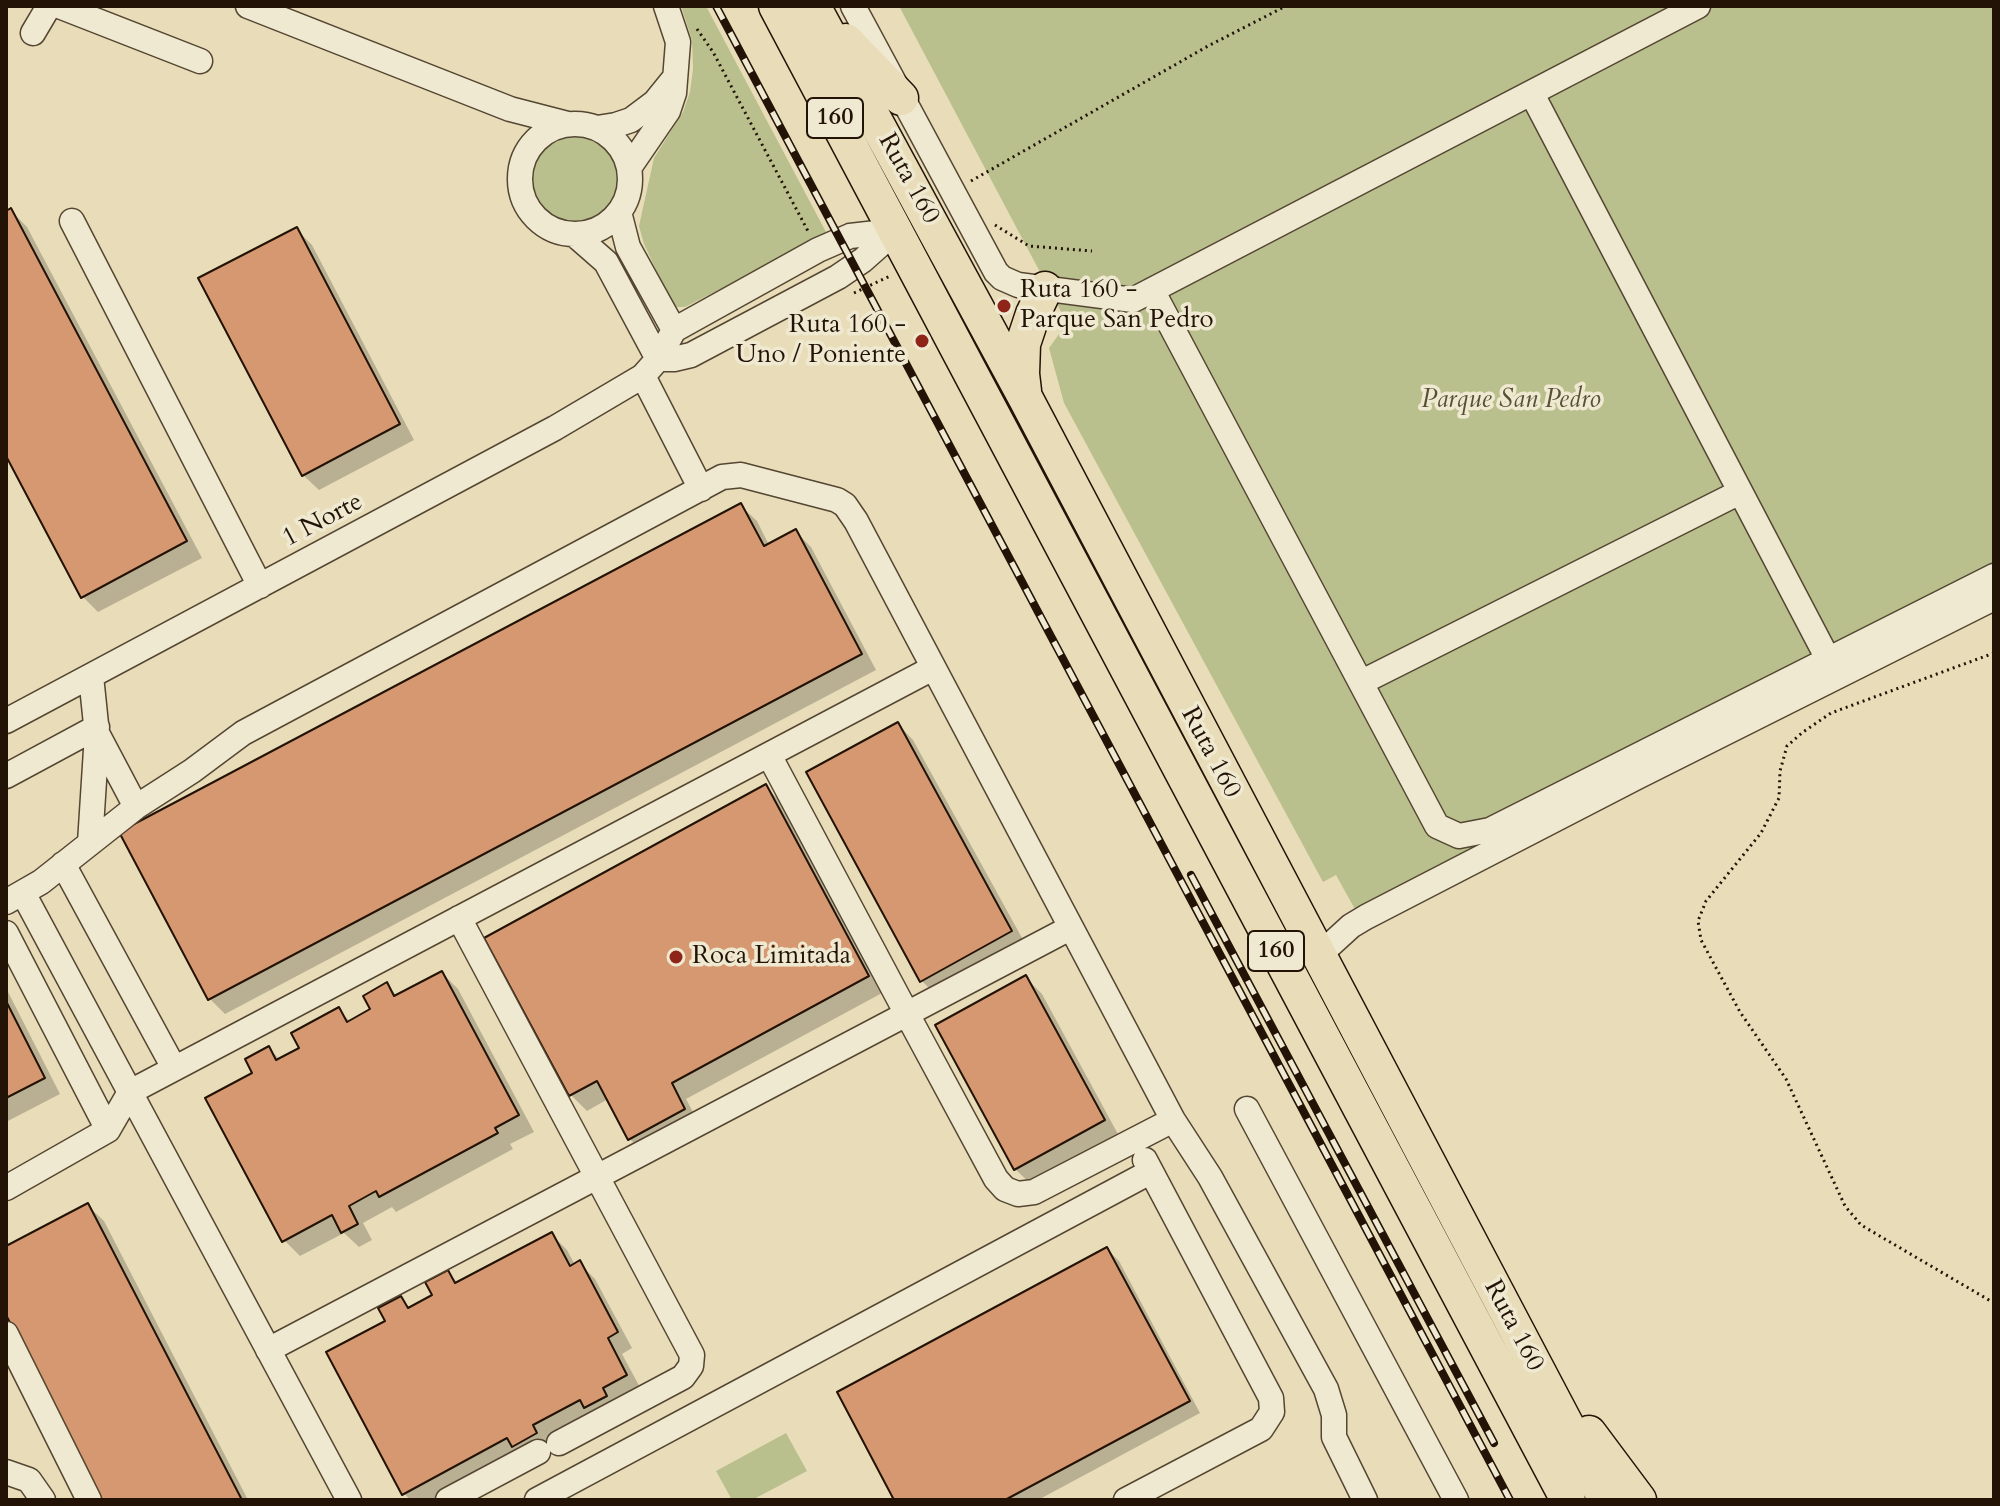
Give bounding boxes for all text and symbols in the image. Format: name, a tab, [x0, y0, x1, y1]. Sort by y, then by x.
road number: 160	[807, 98, 863, 138]
street label: Ruta 160	[870, 128, 946, 230]
place label: Ruta 160 - Parque San Pedro	[1020, 275, 1214, 336]
marker: Ruta 160 - Parque San Pedro	[995, 297, 1013, 315]
place label: Ruta 160 - Uno / Poniente	[735, 310, 906, 372]
marker: Ruta 160 - Uno / Poniente	[913, 332, 931, 350]
park label: Parque San Pedro	[1421, 385, 1601, 417]
street label: 1 Norte	[278, 487, 368, 555]
street label: Ruta 160	[1173, 702, 1247, 804]
road number: 160	[1248, 931, 1304, 971]
place label: Roca Limitada	[692, 941, 851, 973]
marker: Roca Limitada	[667, 948, 685, 966]
street label: Ruta 160	[1476, 1275, 1550, 1377]

